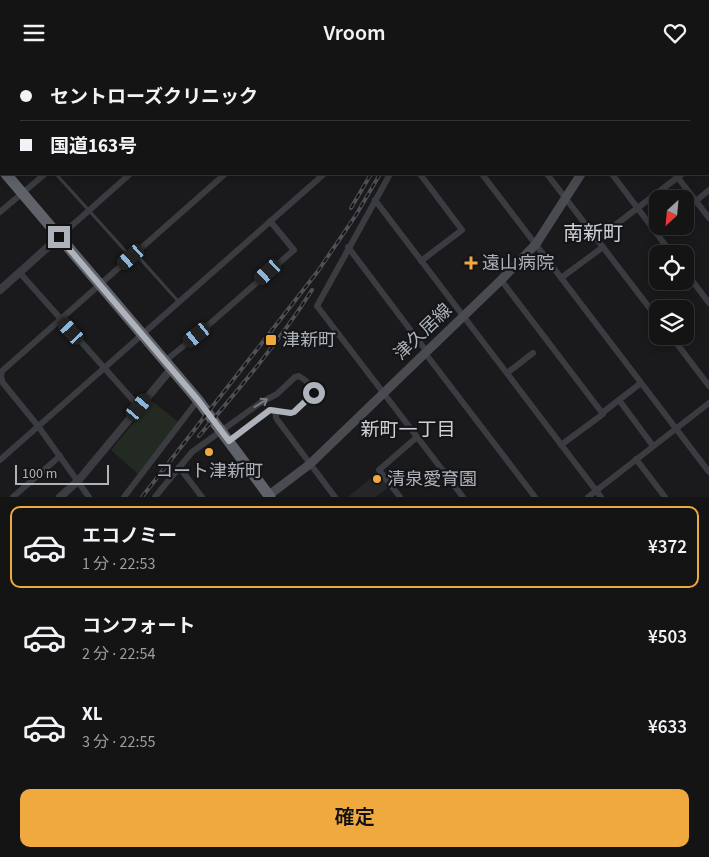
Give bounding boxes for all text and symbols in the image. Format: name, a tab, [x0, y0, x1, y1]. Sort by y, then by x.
text: Vroom	[323, 17, 386, 49]
icon: menu	[20, 19, 48, 47]
icon: heart	[661, 19, 689, 47]
text: セントローズクリニック	[50, 84, 258, 111]
text: 国道163号	[50, 133, 137, 160]
north arrow	[649, 190, 694, 235]
map controls	[649, 190, 694, 345]
district label: 南新町	[563, 220, 623, 248]
route end	[48, 226, 70, 248]
car	[114, 241, 147, 273]
button: locate	[649, 245, 694, 290]
place label: 遠山病院	[482, 251, 554, 276]
car	[251, 256, 284, 288]
marker: 遠山病院	[464, 256, 478, 270]
street label: 津久居線	[388, 298, 458, 366]
button: layers	[649, 300, 694, 345]
car	[55, 315, 86, 347]
car	[180, 320, 213, 350]
place label: 津新町	[282, 328, 336, 353]
marker: 津新町	[264, 333, 278, 347]
route start	[303, 382, 325, 404]
car	[123, 391, 154, 423]
one-way arrow	[254, 397, 268, 407]
district label: 新町一丁目	[360, 417, 456, 444]
marker: コート津新町	[203, 446, 215, 458]
place label: コート津新町	[155, 459, 263, 484]
scale bar	[15, 462, 109, 485]
text: 100 m	[22, 464, 57, 484]
place label: 清泉愛育園	[387, 467, 477, 492]
marker: 清泉愛育園	[371, 473, 383, 485]
text: エコノミー	[82, 523, 177, 550]
icon: car	[22, 525, 67, 570]
text: ¥372	[648, 534, 687, 561]
text: 1 分 · 22:53	[82, 553, 155, 575]
text: コンフォート	[82, 613, 195, 640]
icon: car	[22, 615, 67, 660]
text: ¥503	[648, 624, 687, 651]
text: 2 分 · 22:54	[82, 643, 155, 665]
text: XL	[82, 701, 103, 728]
icon: car	[22, 705, 67, 750]
text: ¥633	[648, 714, 687, 741]
text: 3 分 · 22:55	[82, 731, 155, 753]
button: 確定	[20, 789, 689, 847]

